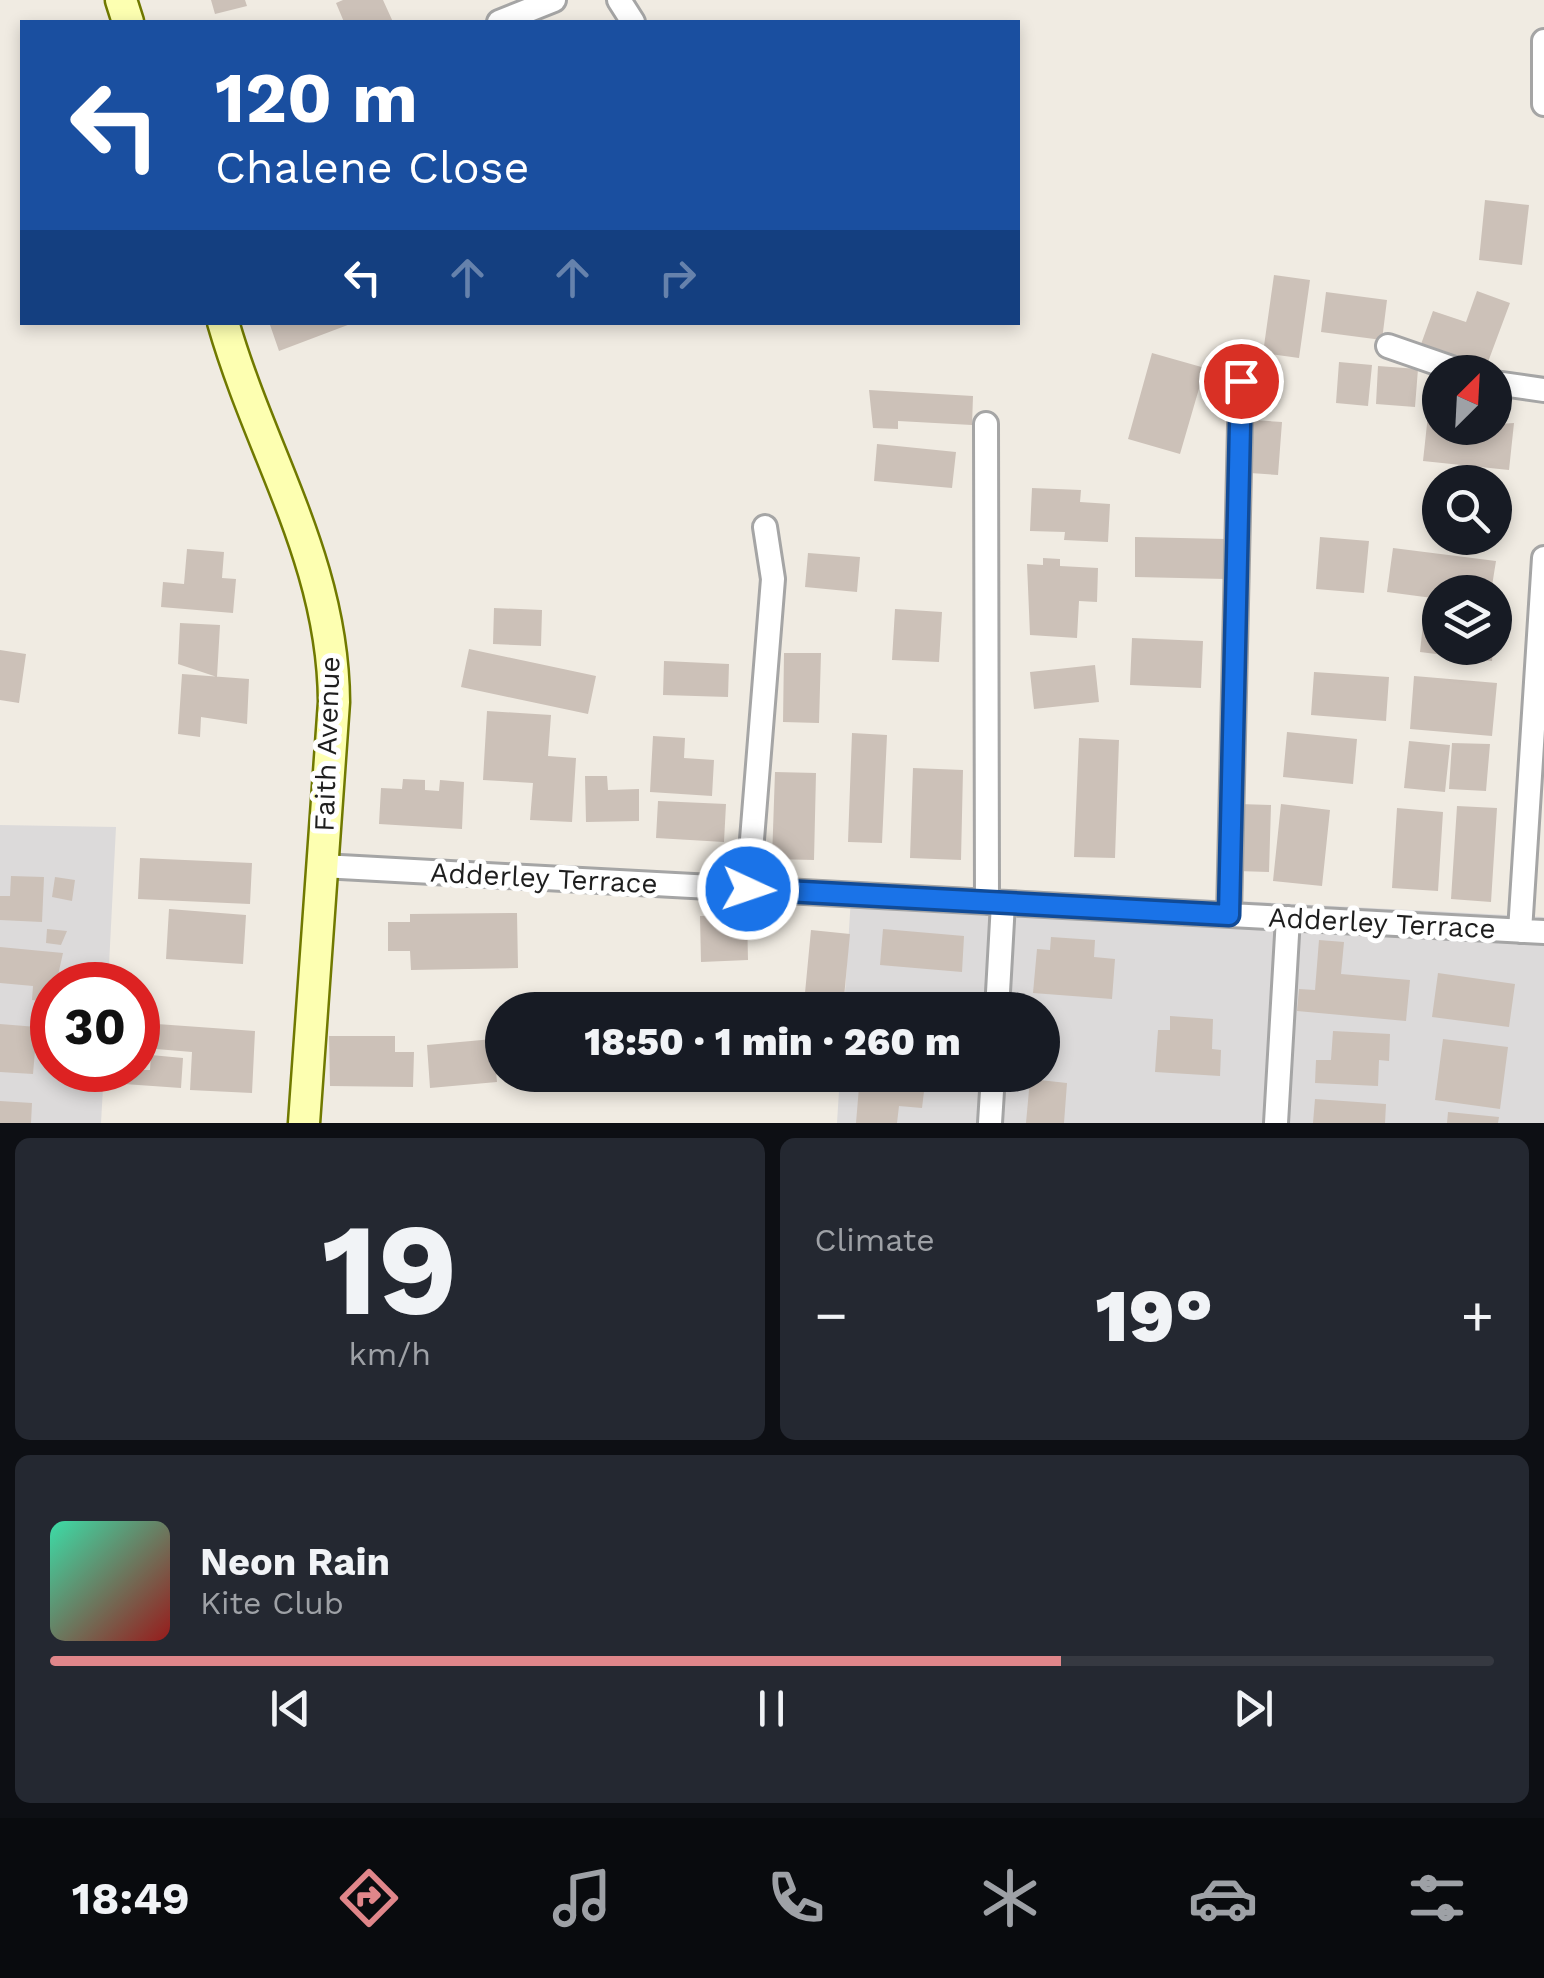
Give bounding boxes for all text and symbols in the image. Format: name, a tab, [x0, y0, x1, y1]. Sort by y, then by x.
text: 120 m	[215, 57, 418, 139]
icon: left	[50, 60, 180, 190]
text: Chalene Close	[215, 141, 529, 194]
icon: left	[335, 250, 390, 305]
icon: ahead	[440, 250, 495, 305]
icon: ahead	[545, 250, 600, 305]
icon: right	[650, 250, 705, 305]
pin	[1199, 339, 1284, 424]
icon: arrive	[1214, 354, 1269, 409]
north arrow	[1422, 355, 1512, 445]
map controls	[1422, 355, 1512, 665]
button: search	[1422, 465, 1512, 555]
button: layers	[1422, 575, 1512, 665]
street label: Faith Avenue	[307, 656, 347, 832]
position arrow	[696, 837, 800, 941]
street label: Adderley Terrace	[429, 856, 659, 900]
street label: Adderley Terrace	[1267, 901, 1497, 945]
speed limit sign: 30	[30, 962, 160, 1092]
text: 18:50 · 1 min · 260 m	[584, 1020, 961, 1064]
text: 19	[322, 1193, 458, 1346]
text: Climate	[815, 1221, 935, 1259]
text: 19°	[1095, 1271, 1213, 1359]
text: −	[815, 1283, 848, 1347]
text: +	[1461, 1283, 1494, 1347]
text: km/h	[349, 1335, 431, 1373]
text: Neon Rain	[200, 1540, 390, 1584]
text: Kite Club	[200, 1584, 344, 1622]
icon: previous	[263, 1681, 318, 1736]
icon: pause	[744, 1681, 799, 1736]
icon: next	[1226, 1681, 1281, 1736]
icon: directions	[334, 1863, 404, 1933]
icon: music	[547, 1863, 617, 1933]
icon: phone	[761, 1863, 831, 1933]
icon: climate	[975, 1863, 1045, 1933]
icon: car	[1188, 1863, 1258, 1933]
icon: filters	[1402, 1863, 1472, 1933]
text: 18:49	[72, 1872, 190, 1925]

